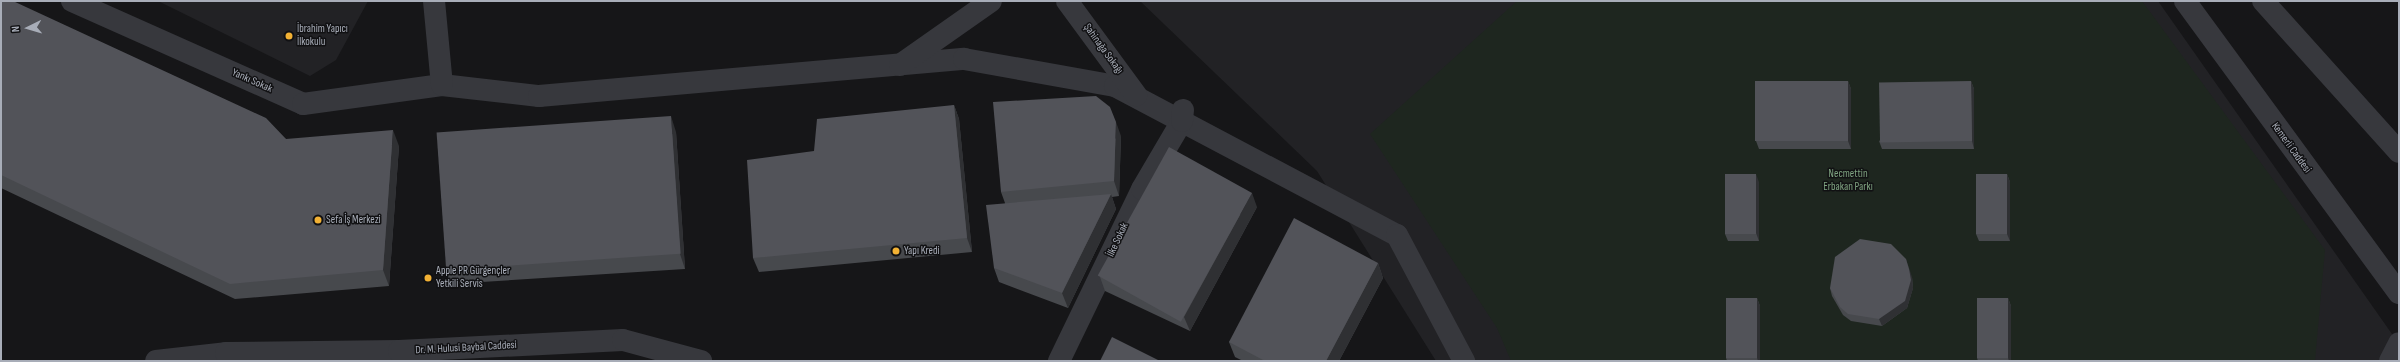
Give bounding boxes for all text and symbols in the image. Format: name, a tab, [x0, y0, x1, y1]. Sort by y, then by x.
north arrow	[8, 8, 48, 48]
street label: Şahinağa Sokağı	[1080, 21, 1126, 77]
place label: İbrahim Yapıcı İlkokulu	[297, 23, 348, 49]
text: N	[9, 26, 22, 33]
marker: İbrahim Yapıcı İlkokulu	[284, 31, 294, 41]
street label: Yankı Sokak	[230, 66, 274, 96]
street label: Kemerli Caddesi	[2268, 120, 2314, 176]
park label: Necmettin Erbakan Parkı	[1823, 168, 1873, 194]
place label: Sefa İş Merkezi	[326, 213, 381, 227]
marker: Sefa İş Merkezi	[313, 215, 323, 225]
street label: İlke Sokak	[1104, 221, 1132, 259]
place label: Yapı Kredi	[904, 244, 940, 258]
marker: Yapı Kredi	[891, 246, 901, 256]
place label: Apple PR Gürgençler Yetkili Servis	[436, 265, 510, 291]
marker: Apple PR Gürgençler Yetkili Servis	[423, 273, 433, 283]
street label: Dr. M. Hulusi Baybal Caddesi	[415, 339, 517, 357]

